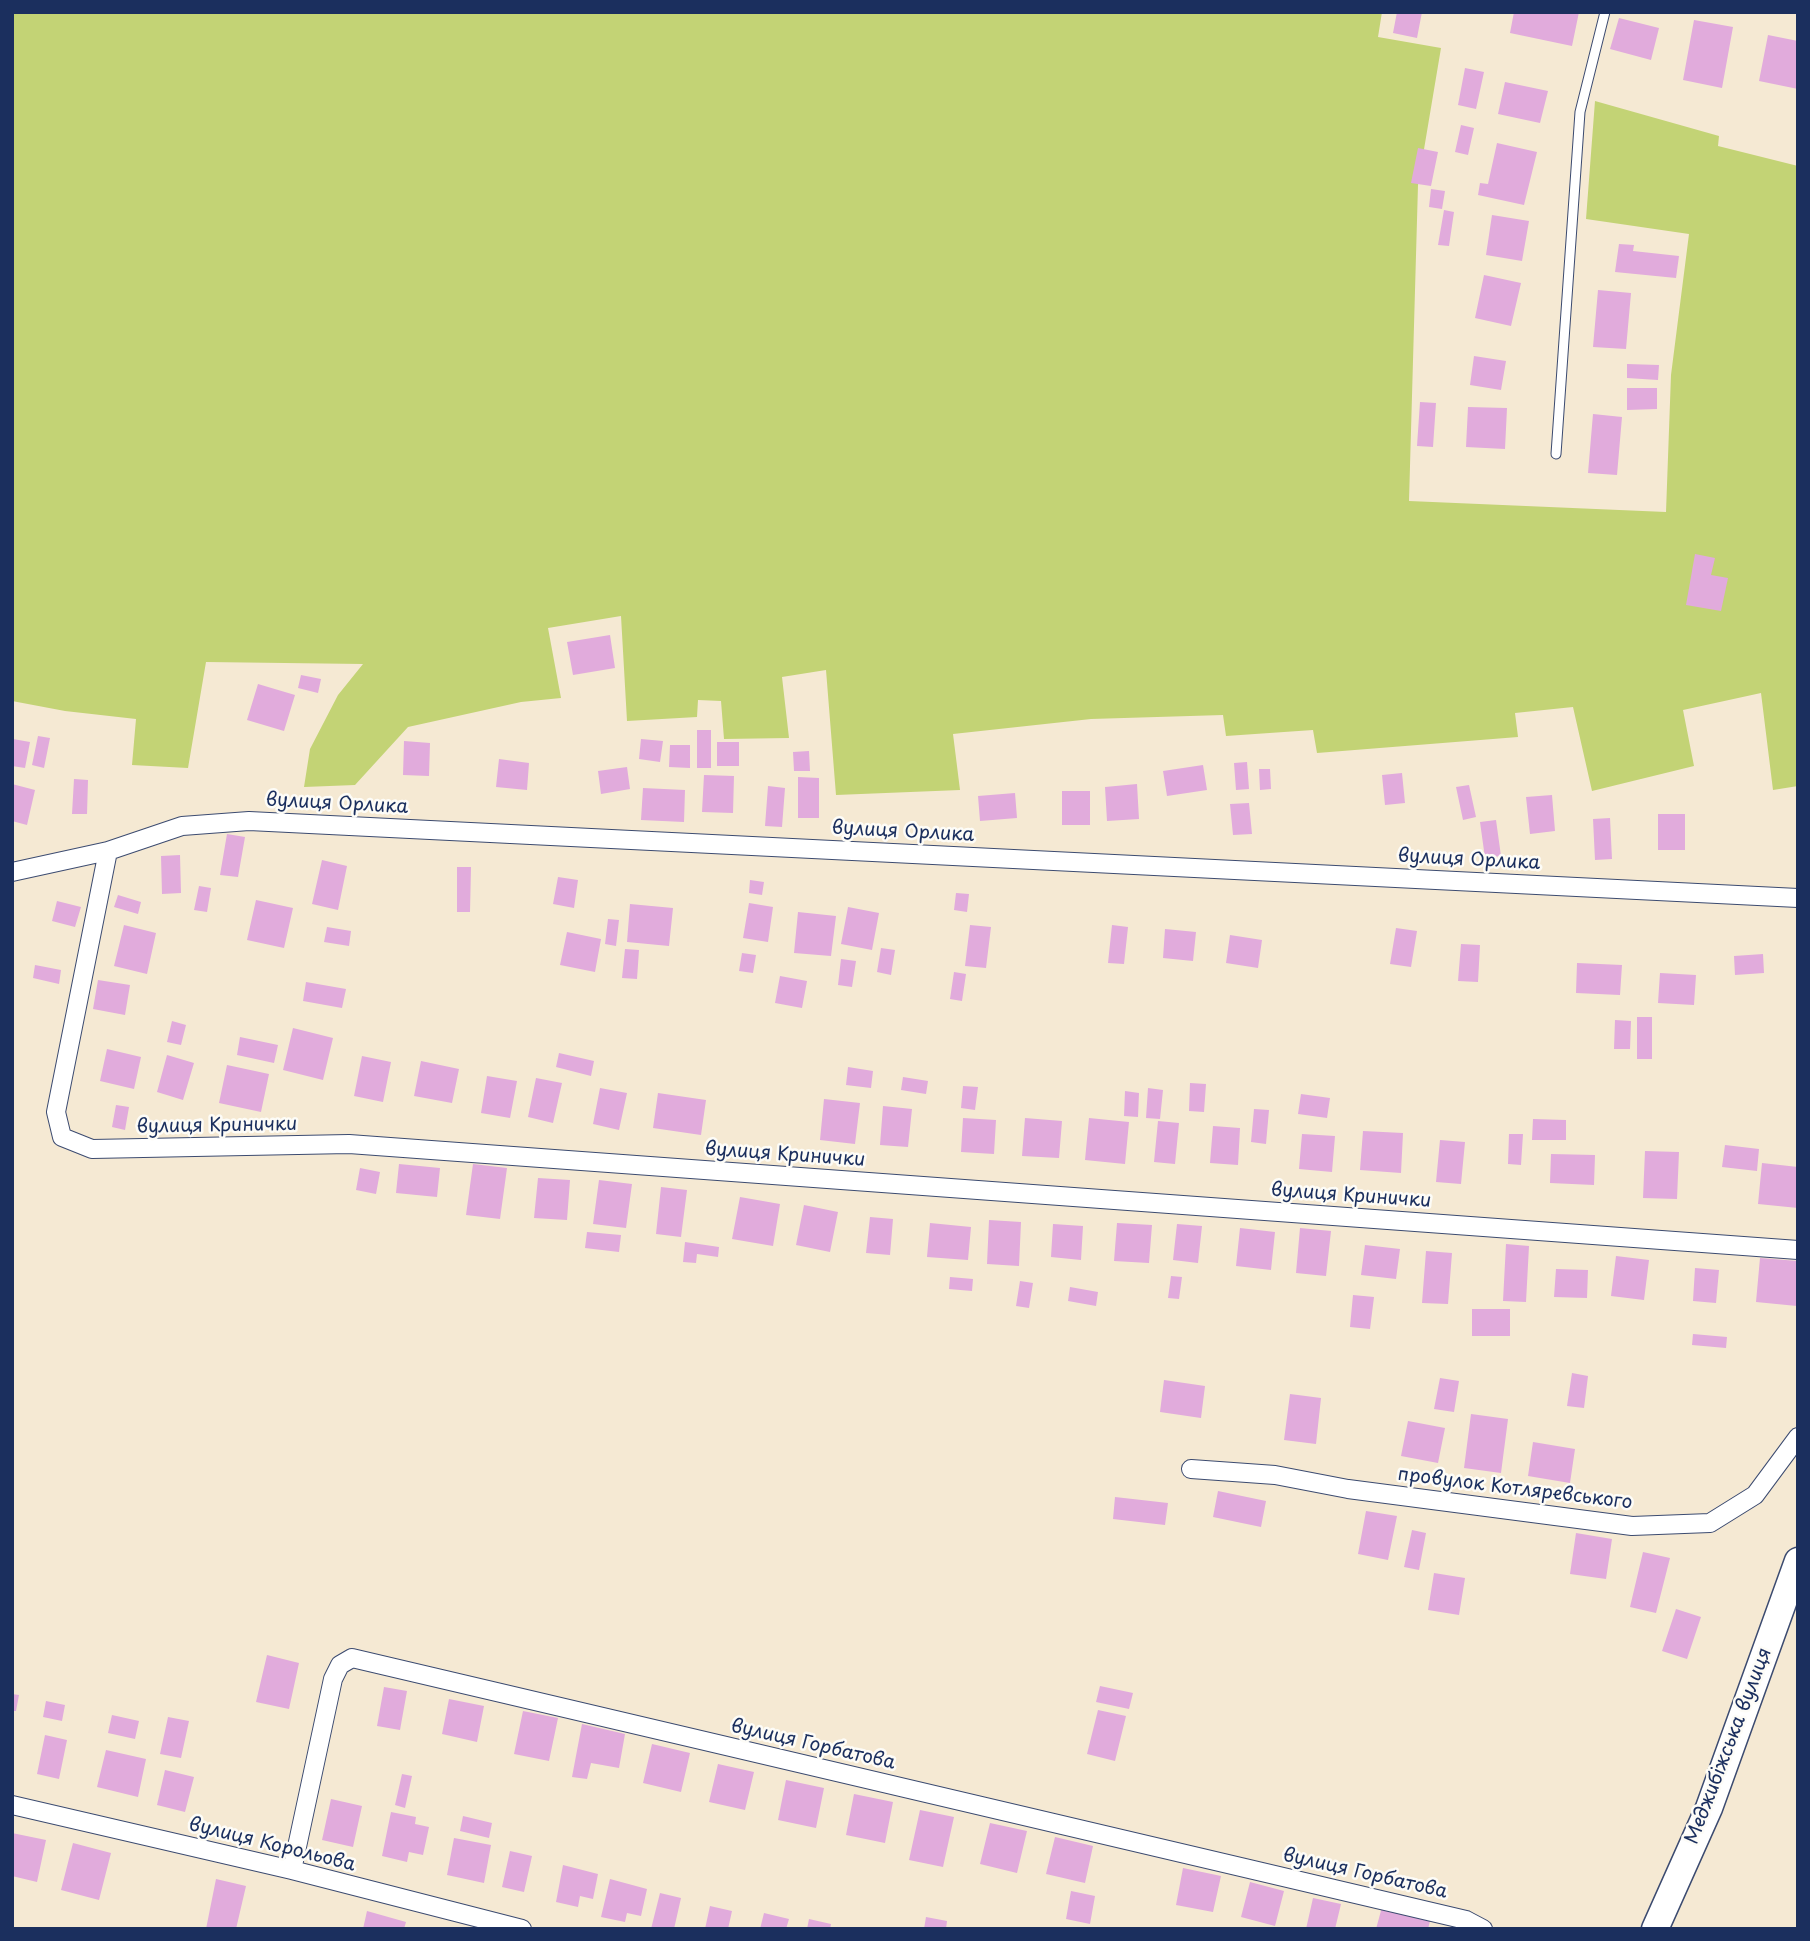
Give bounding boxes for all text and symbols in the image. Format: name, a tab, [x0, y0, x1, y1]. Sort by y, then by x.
street label: вулиця Орлика	[265, 789, 409, 819]
street label: вулиця Орлика	[831, 817, 975, 847]
street label: вулиця Орлика	[1397, 845, 1541, 875]
street label: вулиця Кринички	[136, 1113, 298, 1139]
street label: вулиця Кринички	[704, 1138, 866, 1172]
street label: вулиця Кринички	[1270, 1179, 1432, 1213]
street label: провулок Котляревського	[1396, 1463, 1634, 1515]
street label: Меджибіжська вулиця	[1681, 1645, 1777, 1847]
street label: вулиця Горбатова	[729, 1715, 897, 1775]
street label: вулиця Корольова	[186, 1813, 358, 1877]
street label: вулиця Горбатова	[1281, 1844, 1449, 1904]

